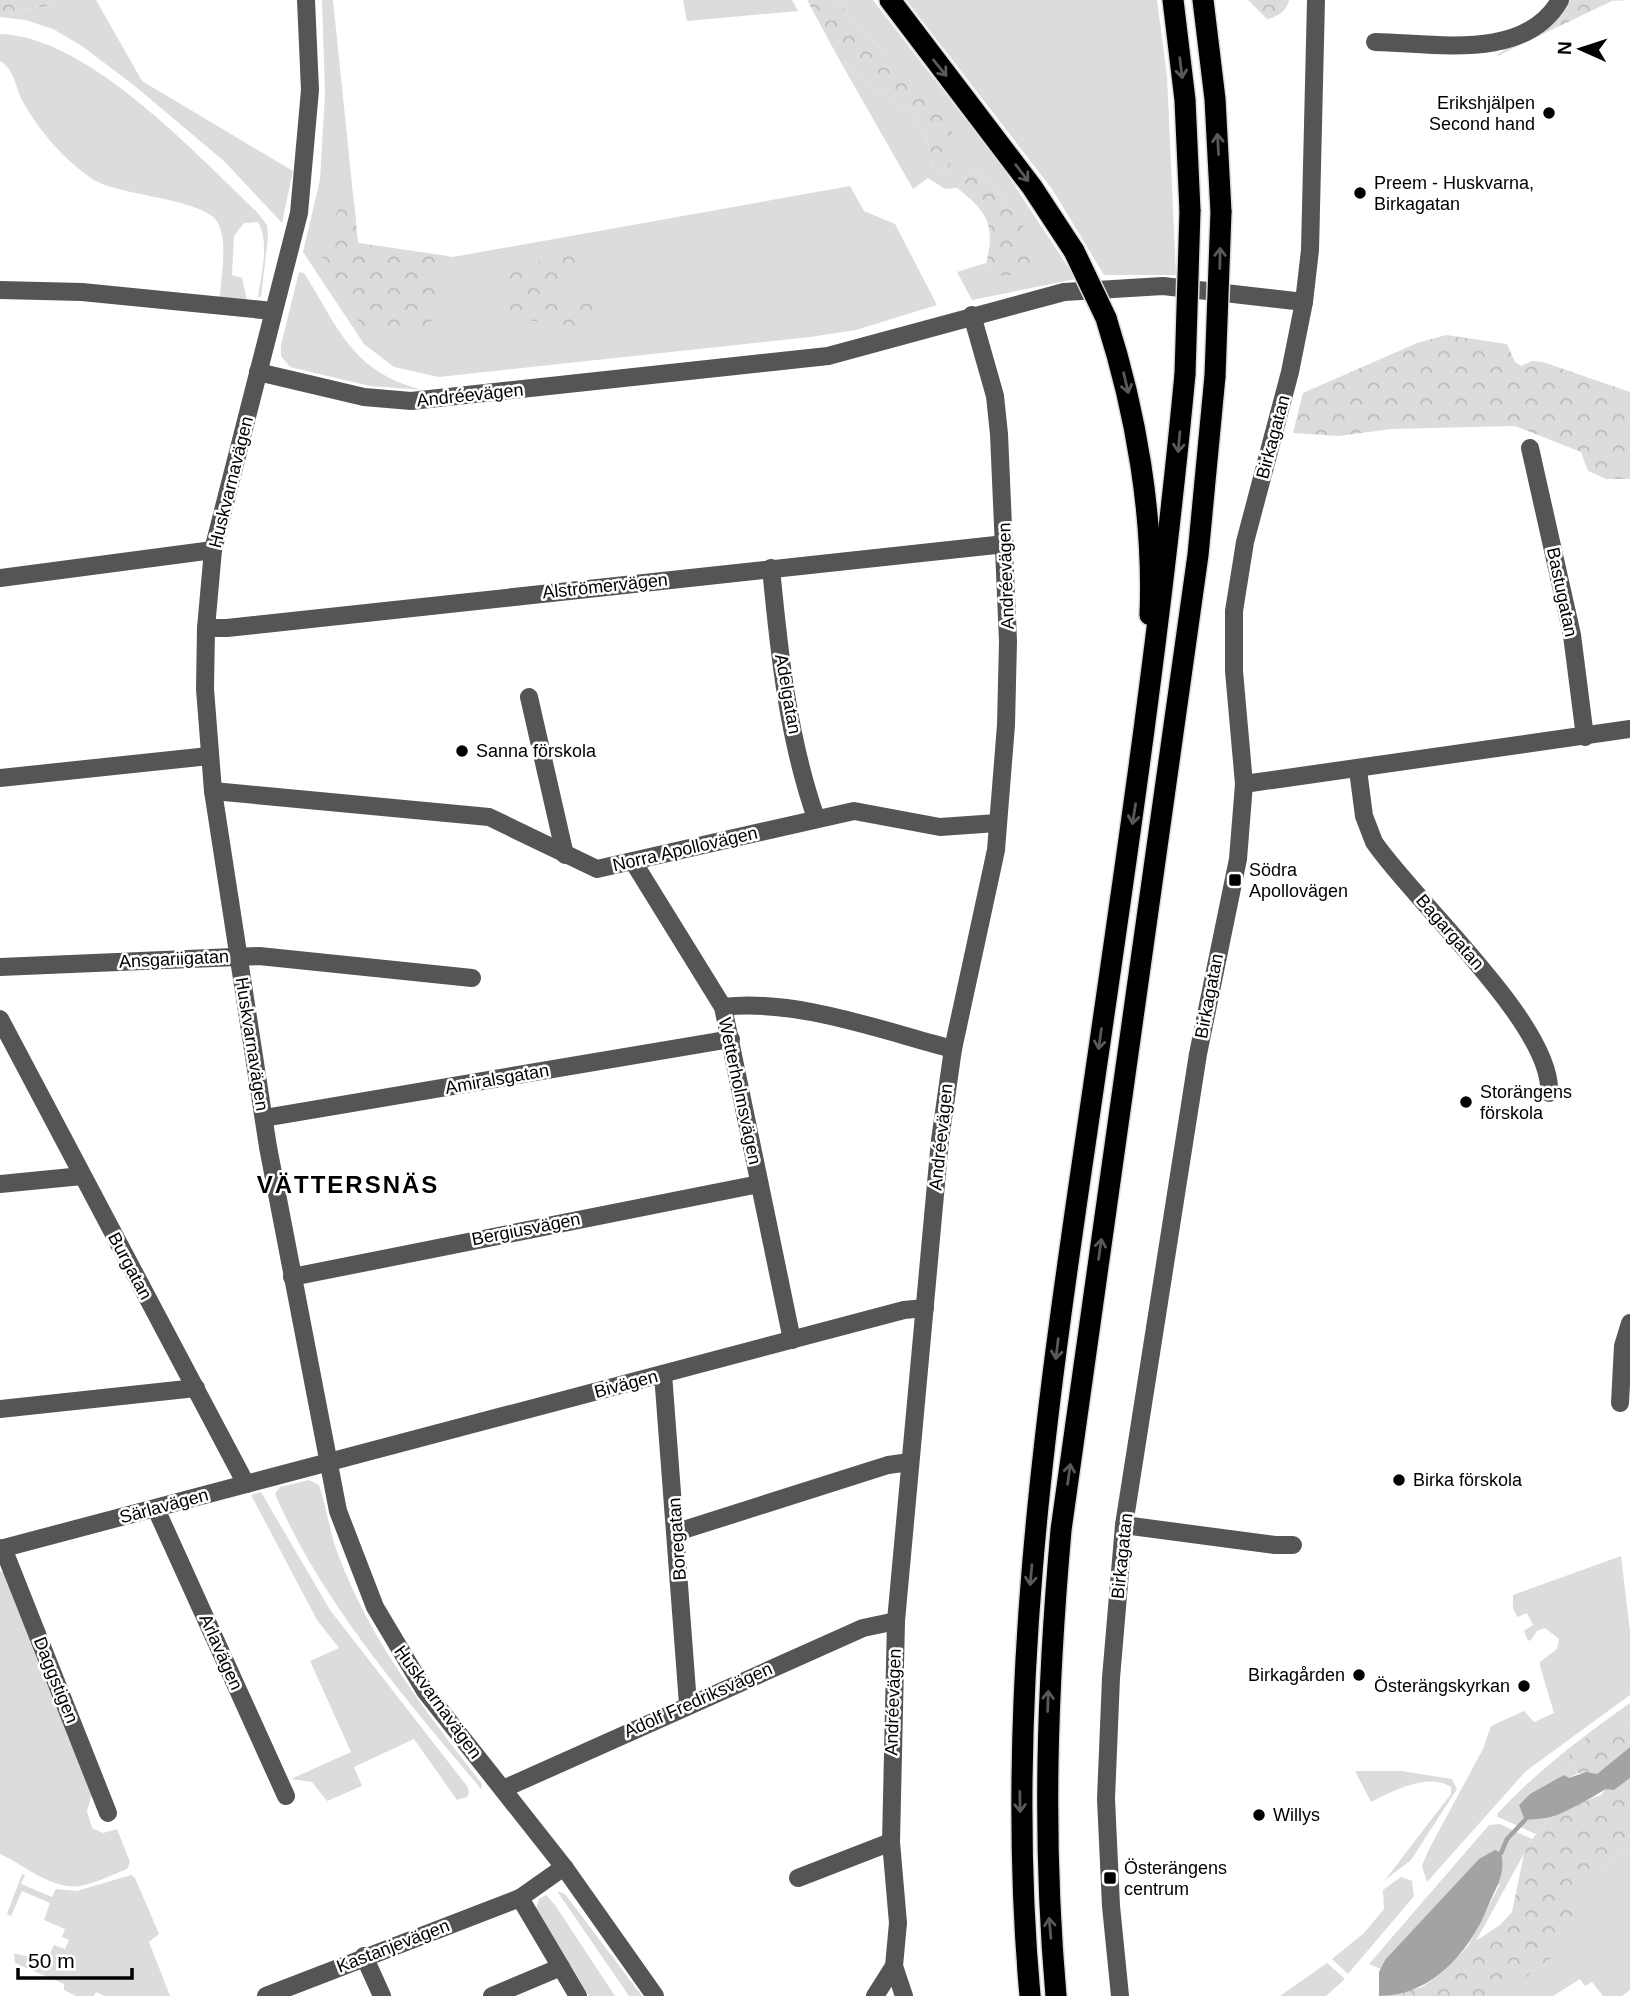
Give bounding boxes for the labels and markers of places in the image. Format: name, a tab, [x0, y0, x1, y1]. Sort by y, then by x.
place label: Erikshjälpen Second hand	[1429, 93, 1535, 134]
marker: Erikshjälpen Second hand	[1541, 105, 1557, 121]
place label: Preem - Huskvarna, Birkagatan	[1374, 173, 1534, 214]
marker: Preem - Huskvarna, Birkagatan	[1352, 185, 1368, 201]
place label: Sanna förskola	[476, 741, 597, 761]
marker: Sanna förskola	[454, 743, 470, 759]
place label: Södra Apollovägen	[1249, 860, 1348, 901]
marker: Södra Apollovägen	[1227, 872, 1243, 888]
place label: Storängens förskola	[1480, 1082, 1572, 1123]
marker: Storängens förskola	[1458, 1094, 1474, 1110]
place label: Birka förskola	[1413, 1470, 1523, 1490]
marker: Birka förskola	[1391, 1472, 1407, 1488]
place label: Birkagården	[1248, 1665, 1345, 1685]
marker: Birkagården	[1351, 1667, 1367, 1683]
place label: Österängskyrkan	[1374, 1676, 1510, 1696]
marker: Österängskyrkan	[1516, 1678, 1532, 1694]
place label: Willys	[1273, 1805, 1320, 1825]
marker: Willys	[1251, 1807, 1267, 1823]
place label: Österängens centrum	[1124, 1858, 1227, 1899]
marker: Österängens centrum	[1102, 1870, 1118, 1886]

